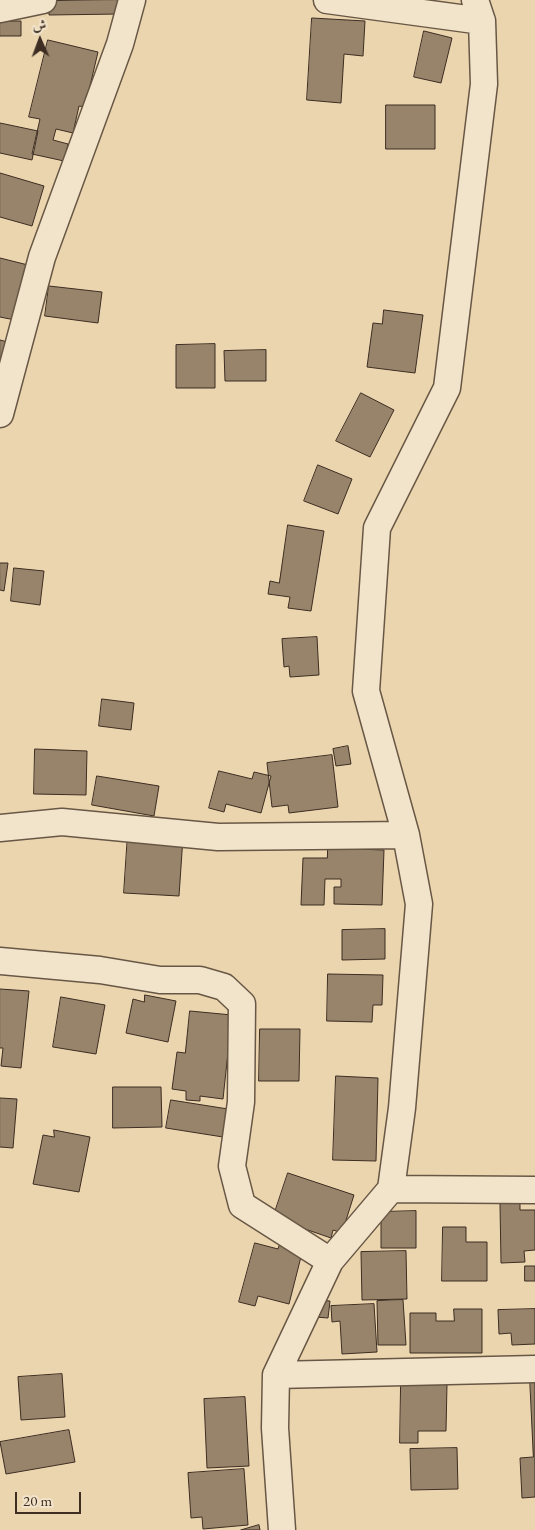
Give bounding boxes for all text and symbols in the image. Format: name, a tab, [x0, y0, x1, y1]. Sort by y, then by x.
north arrow	[15, 15, 65, 65]
text: ش	[32, 16, 47, 34]
scale bar	[18, 1482, 84, 1514]
text: 20 m	[23, 1491, 52, 1510]

